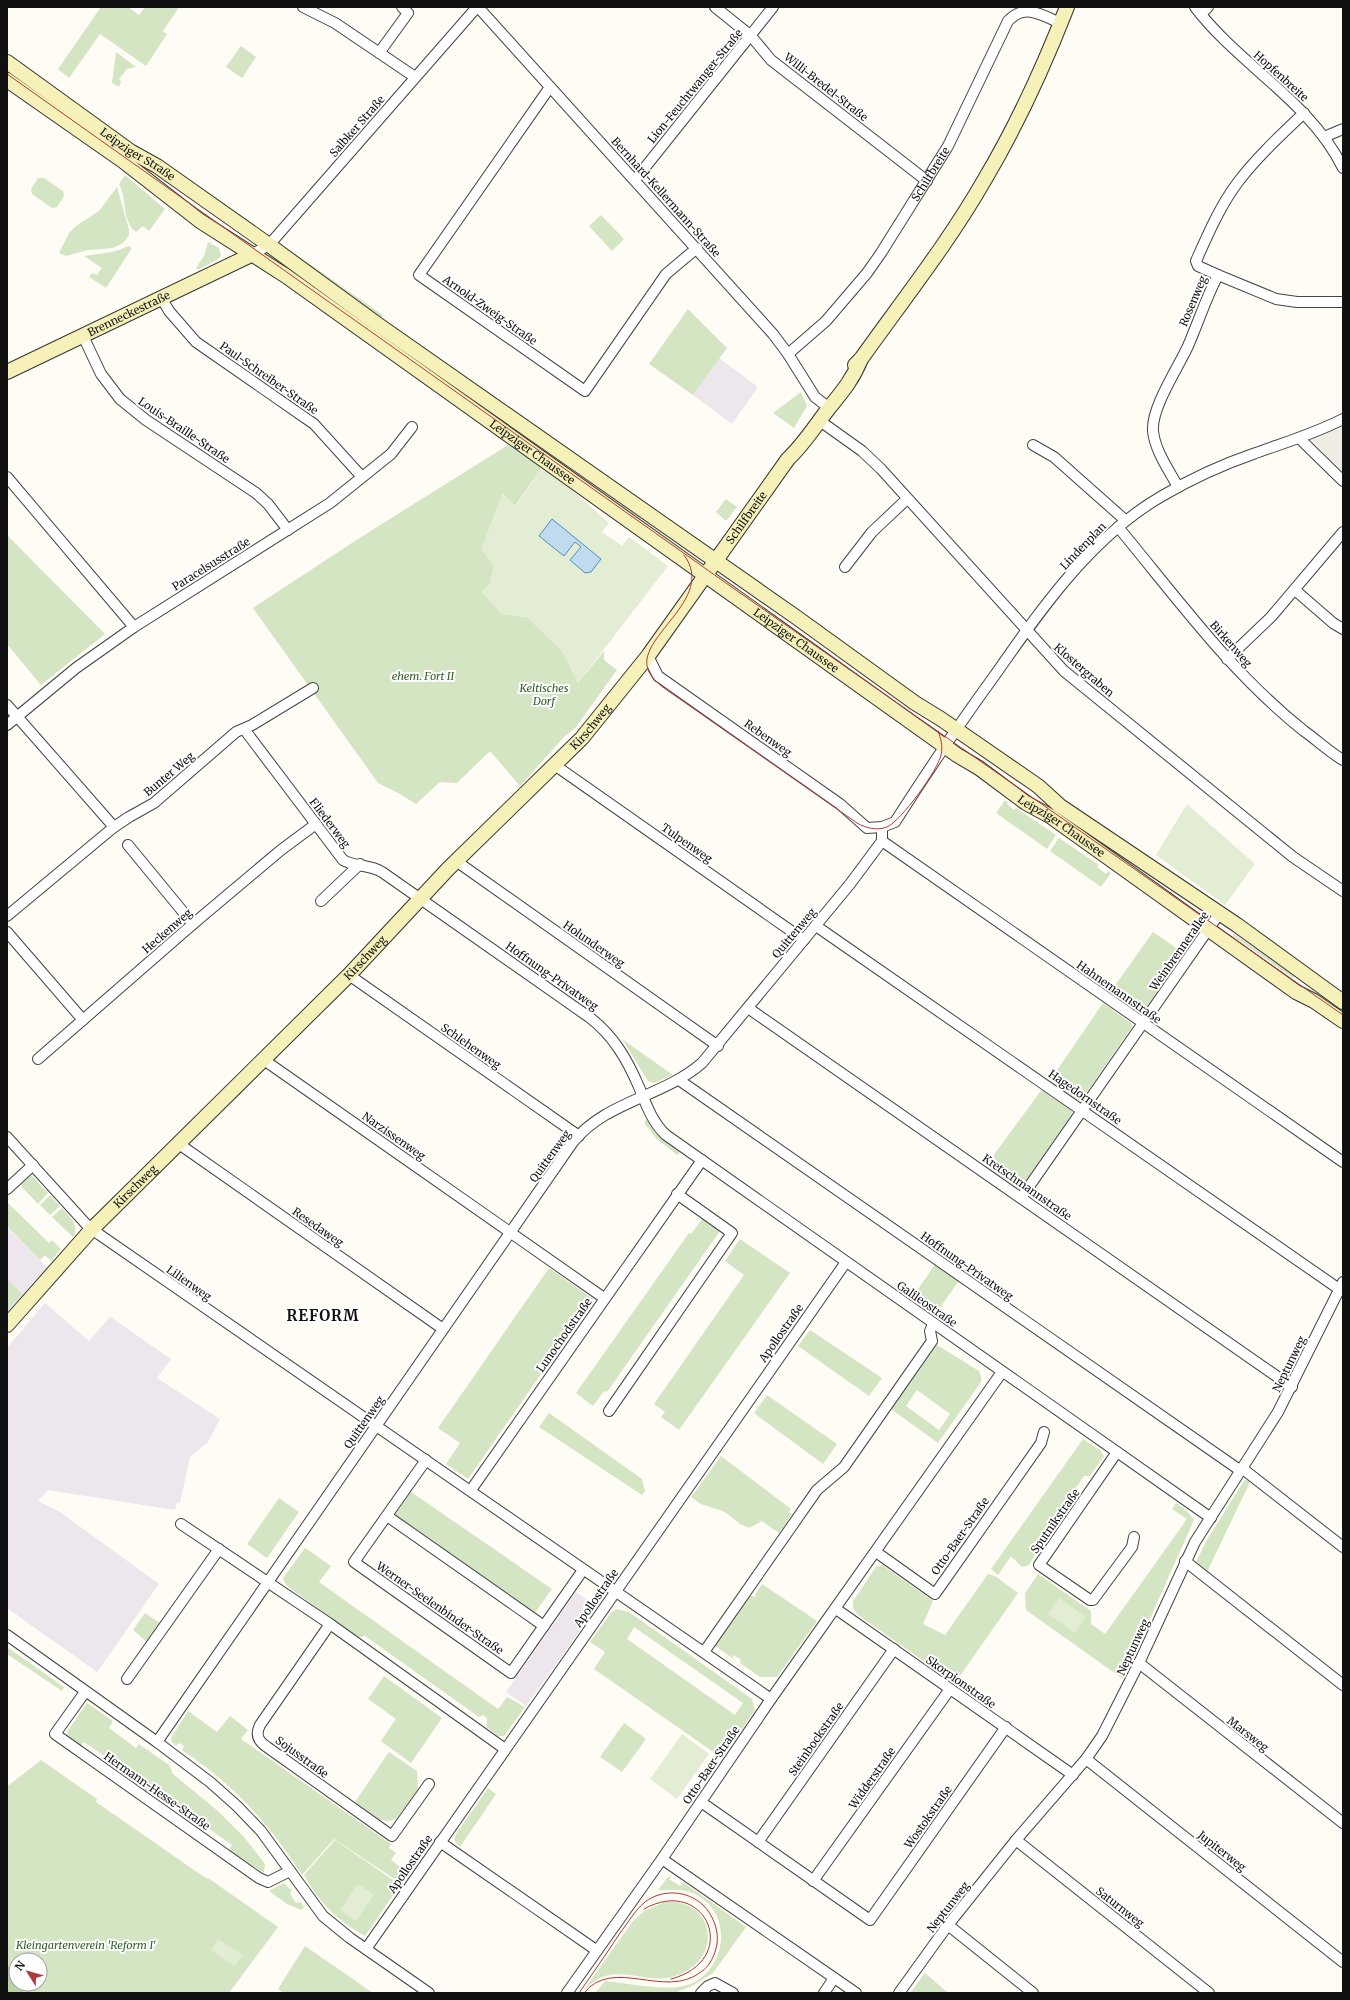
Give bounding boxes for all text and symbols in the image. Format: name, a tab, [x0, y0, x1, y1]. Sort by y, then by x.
street label: Lion-Feuchtwanger-Straße	[645, 26, 746, 146]
street label: Hopfenbreite	[1251, 48, 1311, 104]
street label: Willi-Bredel-Straße	[781, 49, 871, 124]
street label: Salbker Straße	[326, 92, 388, 160]
street label: Leipziger Straße	[97, 125, 178, 184]
street label: Bernhard-Kellermann-Straße	[608, 134, 724, 260]
street label: Schilfbreite	[908, 144, 953, 204]
street label: Arnold-Zweig-Straße	[439, 272, 540, 348]
street label: Rosenweg	[1176, 273, 1210, 329]
street label: Brenneckestraße	[85, 288, 172, 339]
street label: Paul-Schreiber-Straße	[217, 339, 321, 417]
street label: Louis-Braille-Straße	[135, 394, 233, 466]
street label: Leipziger Chaussee	[487, 417, 578, 487]
street label: Schilfbreite	[723, 488, 770, 547]
street label: Lindenplan	[1057, 519, 1109, 573]
street label: Paracelsusstraße	[169, 534, 253, 594]
street label: Leipziger Chaussee	[751, 605, 842, 676]
street label: Birkenweg	[1207, 618, 1255, 670]
street label: Klostergraben	[1051, 640, 1117, 700]
park label: ehem. Fort II	[392, 669, 454, 683]
park label: Keltisches Dorf	[518, 681, 569, 708]
street label: Kirschweg	[567, 701, 614, 753]
street label: Rebenweg	[742, 717, 795, 760]
street label: Bunter Weg	[141, 749, 197, 799]
street label: Leipziger Chaussee	[1015, 792, 1108, 860]
street label: Fliederweg	[307, 795, 354, 851]
street label: Tulpenweg	[659, 820, 716, 866]
street label: Heckenweg	[139, 905, 195, 956]
street label: Quittenweg	[769, 905, 819, 961]
street label: Weinbrennerallee	[1146, 908, 1212, 994]
street label: Holunderweg	[561, 918, 628, 971]
street label: Kirschweg	[341, 932, 389, 983]
street label: Hoffnung-Privatweg	[503, 939, 601, 1013]
street label: Hahnemannstraße	[1074, 958, 1164, 1027]
street label: Schlehenweg	[438, 1020, 504, 1072]
street label: Hagedornstraße	[1046, 1067, 1124, 1128]
street label: Narzissenweg	[360, 1109, 429, 1163]
street label: Quittenweg	[526, 1127, 574, 1185]
street label: Kretschmannstraße	[980, 1151, 1075, 1223]
street label: Kirschweg	[110, 1161, 160, 1211]
street label: Resedaweg	[290, 1204, 346, 1250]
street label: Hoffnung-Privatweg	[918, 1229, 1016, 1303]
street label: Lilienweg	[164, 1262, 214, 1304]
street label: Galileostraße	[894, 1278, 960, 1330]
street label: Lunochodstraße	[533, 1295, 595, 1375]
street label: Apollostraße	[755, 1301, 806, 1366]
district label: REFORM	[286, 1306, 360, 1325]
street label: Neptunweg	[1269, 1333, 1309, 1394]
street label: Quittenweg	[341, 1393, 388, 1451]
street label: Sputnikstraße	[1028, 1486, 1083, 1556]
street label: Otto-Baer-Straße	[928, 1494, 992, 1577]
street label: Werner-Seelenbinder-Straße	[373, 1558, 506, 1657]
street label: Apollostraße	[570, 1566, 621, 1631]
street label: Neptunweg	[1114, 1616, 1152, 1678]
street label: Skorpionstraße	[923, 1653, 999, 1711]
street label: Steinbockstraße	[785, 1699, 847, 1778]
street label: Marsweg	[1225, 1714, 1272, 1755]
street label: Otto-Baer-Straße	[680, 1723, 742, 1807]
street label: Sojusstraße	[273, 1733, 331, 1781]
street label: Widderstraße	[845, 1744, 899, 1812]
street label: Hermann-Hesse-Straße	[101, 1749, 213, 1833]
street label: Wostokstraße	[901, 1783, 955, 1852]
street label: Jupiterweg	[1194, 1827, 1249, 1874]
street label: Apollostraße	[384, 1832, 435, 1897]
street label: Neptunweg	[924, 1878, 972, 1935]
street label: Saturnweg	[1093, 1884, 1147, 1930]
park label: Kleingartenverein 'Reform I'	[15, 1938, 157, 1952]
north arrow	[8, 1952, 48, 1992]
text: N	[12, 1958, 28, 1974]

